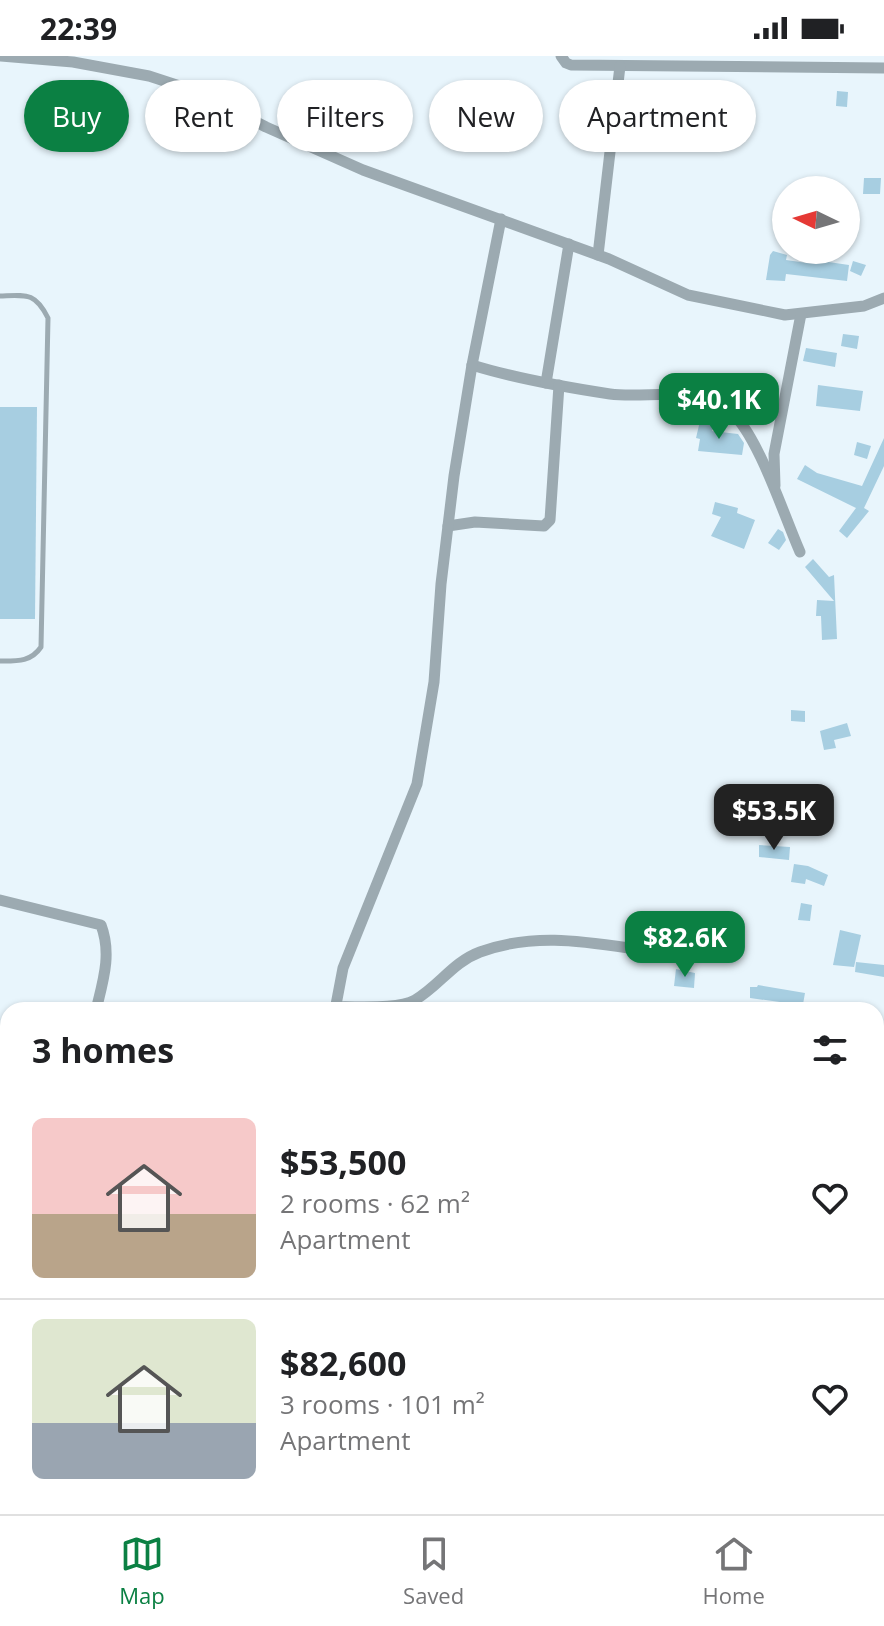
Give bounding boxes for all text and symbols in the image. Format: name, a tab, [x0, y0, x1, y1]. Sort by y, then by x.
text: 22:39	[40, 8, 117, 49]
chip: Buy	[24, 80, 129, 152]
chip: Rent	[145, 80, 261, 152]
chip: Filters	[277, 80, 413, 152]
chip: New	[429, 80, 543, 152]
chip: Apartment	[559, 80, 756, 152]
north arrow	[772, 176, 860, 264]
map controls	[772, 176, 860, 264]
pin: $40.1K	[654, 373, 784, 441]
text: $40.1K	[677, 381, 761, 417]
pin: $53.5K	[709, 784, 839, 852]
text: $53.5K	[732, 792, 816, 828]
pin: $82.6K	[620, 911, 750, 979]
text: $82.6K	[643, 919, 727, 955]
text: 3 homes	[32, 1027, 174, 1073]
icon: filters	[808, 1028, 852, 1072]
text: $53,500	[280, 1139, 406, 1185]
icon: home	[96, 1150, 192, 1246]
icon: heart	[808, 1176, 852, 1220]
text: 2 rooms · 62 m²	[280, 1185, 470, 1221]
text: Apartment	[280, 1221, 411, 1257]
text: $82,600	[280, 1340, 406, 1386]
icon: home	[96, 1351, 192, 1447]
icon: heart	[808, 1377, 852, 1421]
text: 3 rooms · 101 m²	[280, 1386, 485, 1422]
text: Apartment	[280, 1422, 411, 1458]
tab: Map	[119, 1532, 165, 1610]
tab: Saved	[403, 1532, 464, 1610]
tab: Home	[703, 1532, 765, 1610]

